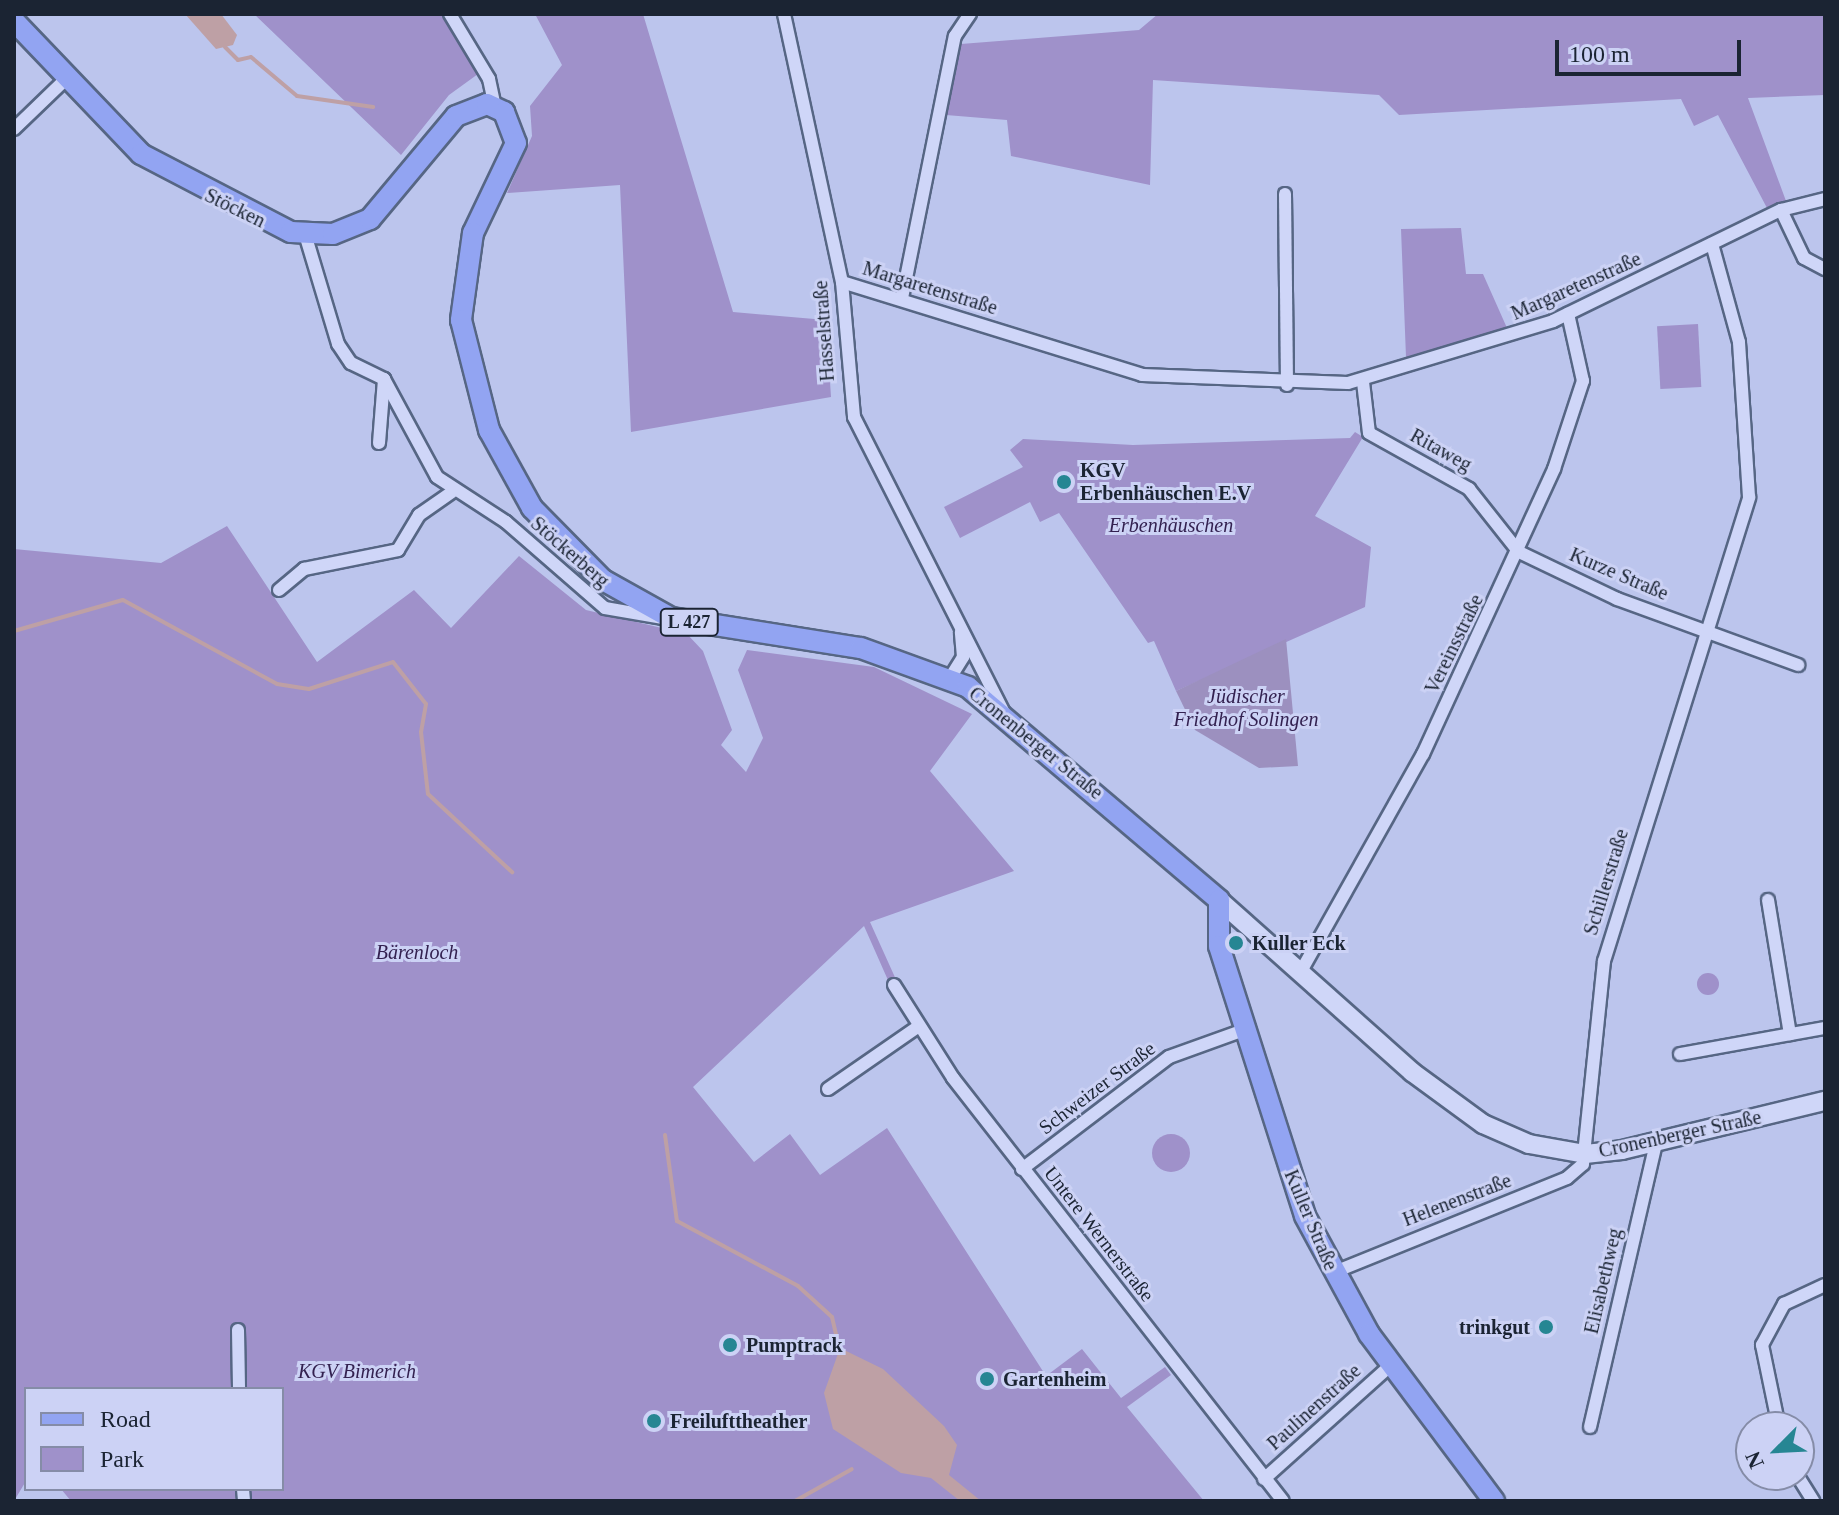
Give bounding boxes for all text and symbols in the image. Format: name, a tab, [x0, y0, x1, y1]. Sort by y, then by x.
scale bar	[1559, 24, 1745, 74]
text: 100 m	[1569, 41, 1630, 67]
street label: Stöcken	[201, 183, 269, 233]
street label: Margaretenstraße	[1507, 247, 1645, 325]
street label: Margaretenstraße	[860, 256, 1000, 320]
street label: Hasselstraße	[809, 280, 839, 382]
street label: Ritaweg	[1406, 423, 1476, 477]
place label: KGV Erbenhäuschen E.V	[1080, 458, 1251, 505]
marker: KGV Erbenhäuschen E.V	[1055, 473, 1073, 491]
street label: Stöckerberg	[526, 511, 614, 593]
park label: Erbenhäuschen	[1109, 513, 1233, 537]
street label: Kurze Straße	[1566, 542, 1672, 606]
street label: Vereinsstraße	[1420, 590, 1488, 698]
road number: L 427	[659, 608, 719, 636]
street label: Cronenberger Straße	[964, 682, 1108, 804]
park label: Jüdischer Friedhof Solingen	[1174, 685, 1318, 732]
street label: Schillerstraße	[1578, 826, 1634, 938]
place label: Kuller Eck	[1252, 931, 1346, 955]
marker: Kuller Eck	[1227, 934, 1245, 952]
park label: Bärenloch	[376, 940, 458, 964]
street label: Schweizer Straße	[1034, 1036, 1160, 1140]
street label: Cronenberger Straße	[1596, 1105, 1764, 1163]
street label: Untere Wernerstraße	[1039, 1161, 1159, 1307]
street label: Kuller Straße	[1279, 1166, 1343, 1274]
street label: Helenenstraße	[1399, 1168, 1515, 1232]
street label: Elisabethweg	[1579, 1226, 1627, 1336]
place label: trinkgut	[1459, 1315, 1530, 1339]
marker: trinkgut	[1537, 1318, 1555, 1336]
place label: Pumptrack	[746, 1333, 843, 1357]
marker: Pumptrack	[721, 1336, 739, 1354]
park label: KGV Bimerich	[298, 1359, 416, 1383]
street label: Paulinenstraße	[1262, 1359, 1366, 1455]
place label: Gartenheim	[1003, 1367, 1106, 1391]
marker: Gartenheim	[978, 1370, 996, 1388]
legend	[24, 1387, 284, 1491]
text: Road	[100, 1406, 151, 1432]
place label: Freilufttheather	[670, 1409, 807, 1433]
north arrow	[1735, 1411, 1815, 1491]
marker: Freilufttheather	[645, 1412, 663, 1430]
text: Park	[100, 1446, 144, 1472]
text: N	[1740, 1448, 1769, 1473]

